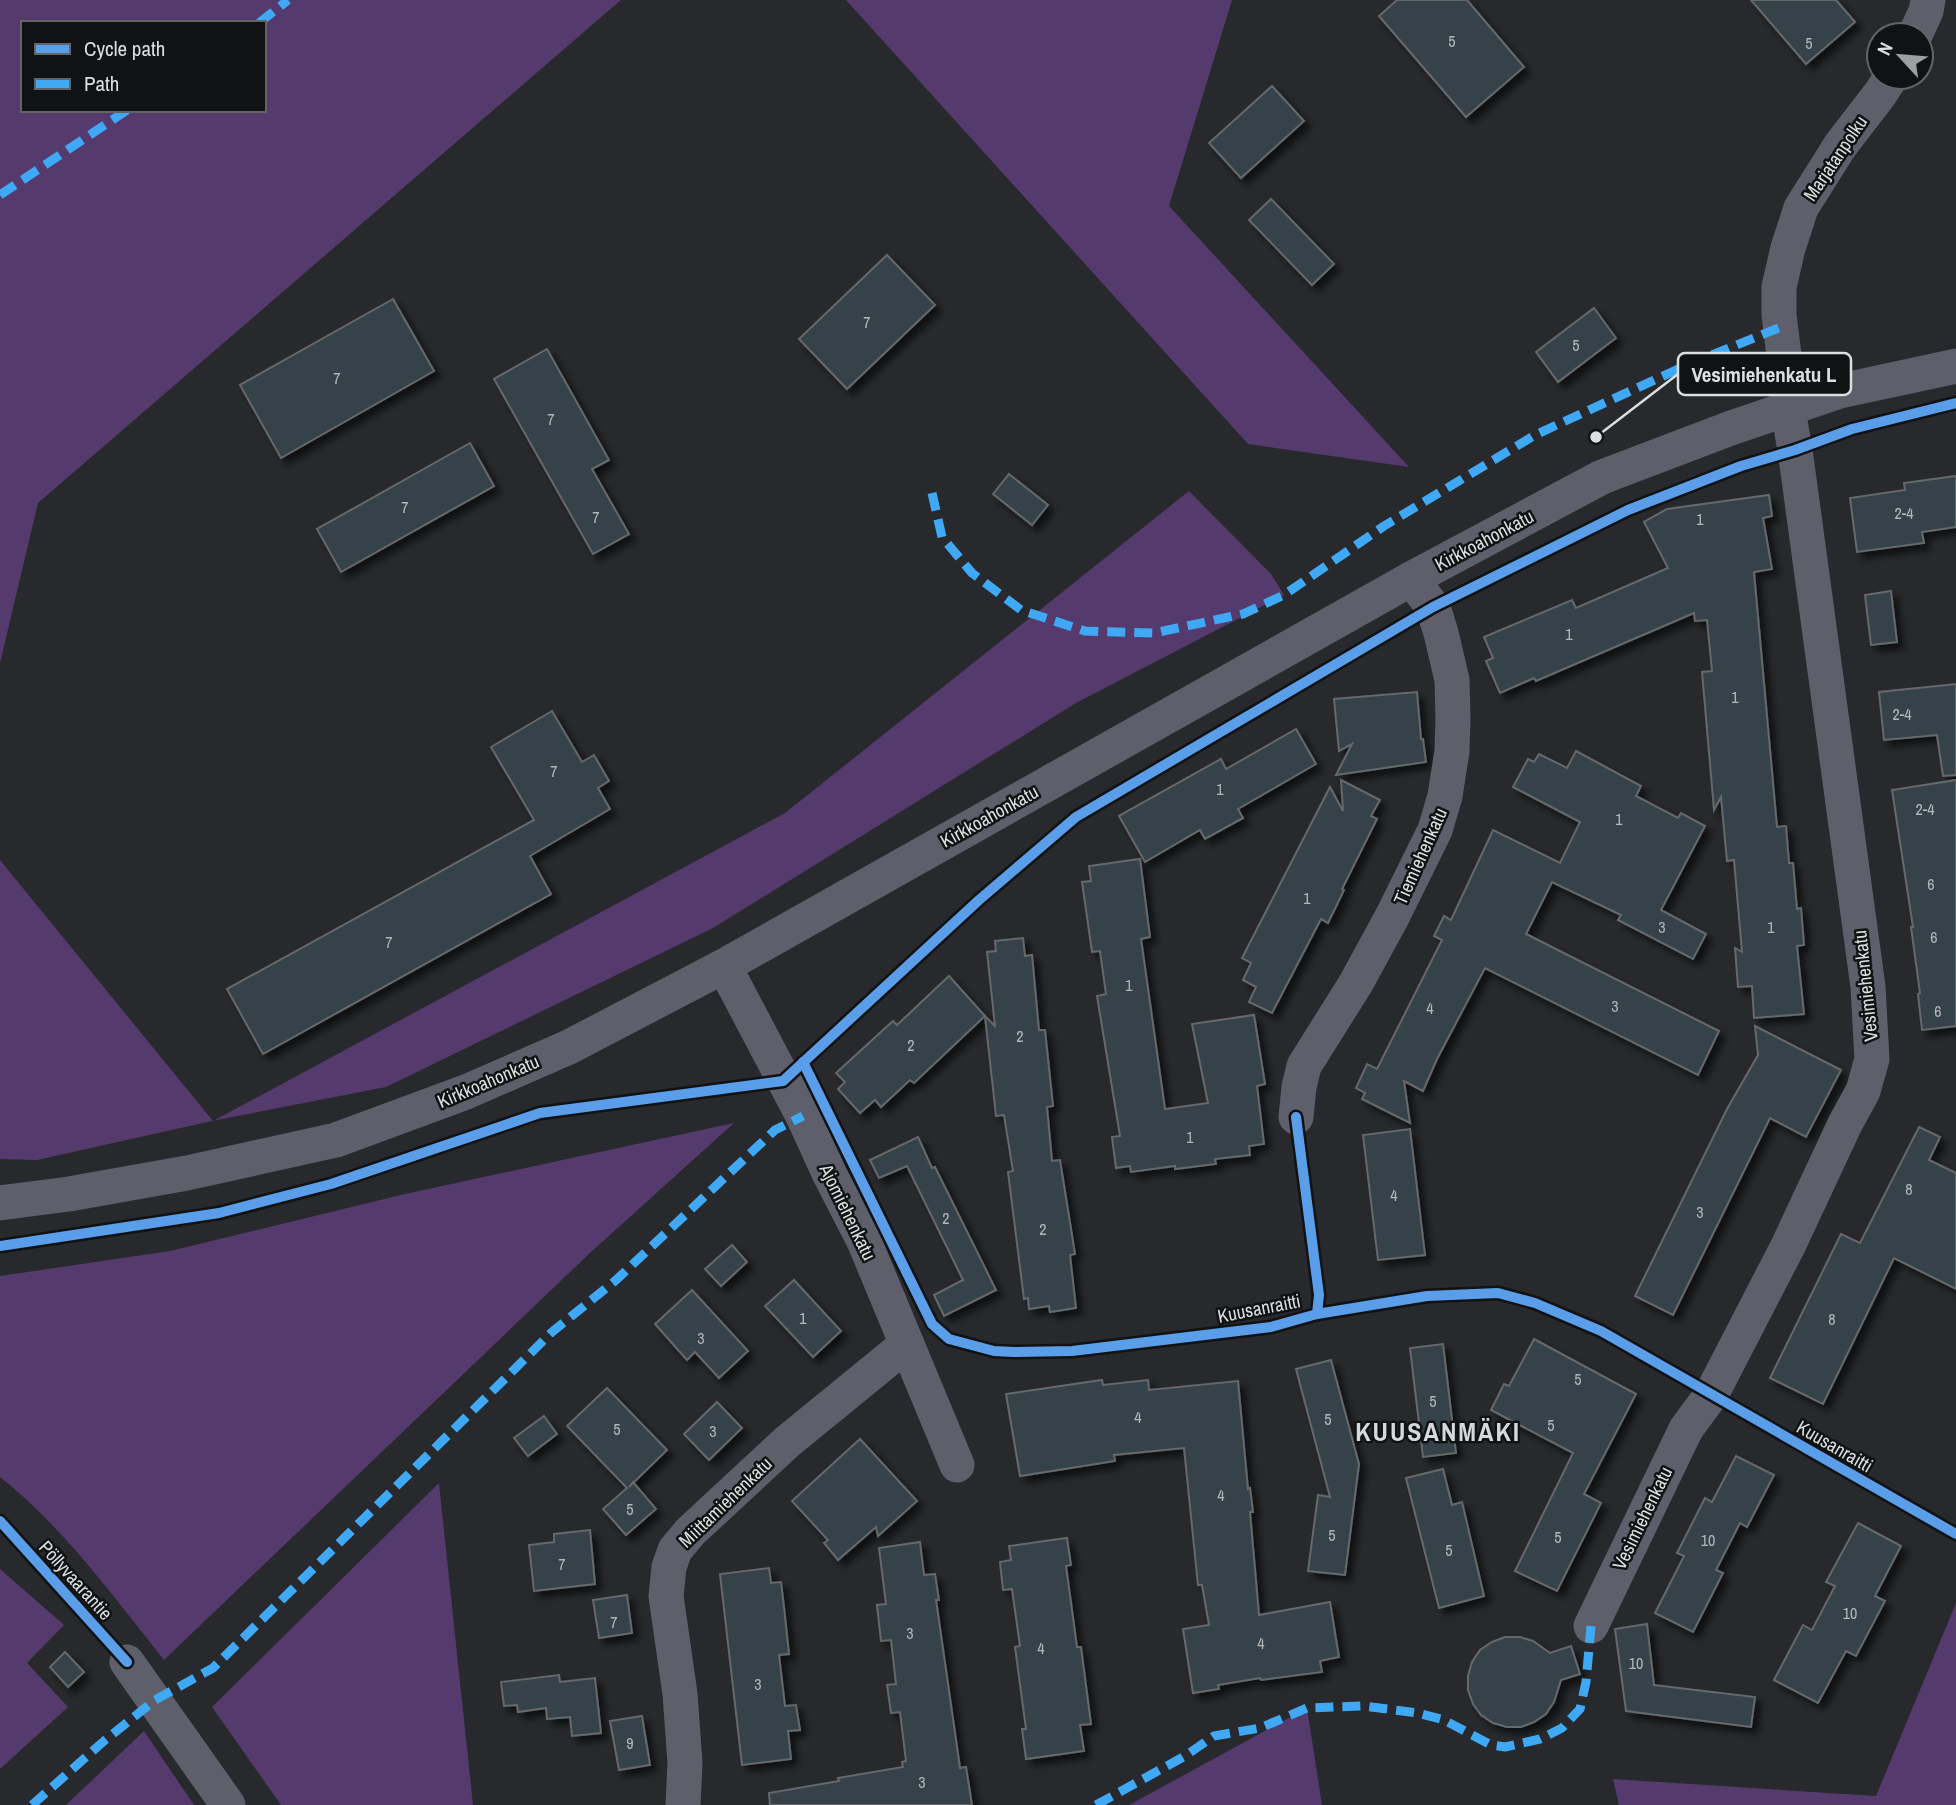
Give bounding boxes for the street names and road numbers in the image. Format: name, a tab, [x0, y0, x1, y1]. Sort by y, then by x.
street label: Marjatanpolku	[1797, 110, 1873, 206]
street label: Kirkkoahonkatu	[1430, 503, 1538, 577]
street label: Kirkkoahonkatu	[935, 778, 1043, 854]
street label: Tiemiehenkatu	[1387, 803, 1453, 909]
street label: Vesimiehenkatu	[1846, 929, 1884, 1043]
street label: Kirkkoahonkatu	[433, 1048, 543, 1114]
street label: Ajomiehenkatu	[813, 1159, 882, 1264]
street label: Kuusanraitti	[1215, 1287, 1303, 1329]
street label: Kuusanraitti	[1792, 1414, 1878, 1478]
street label: Miittamiehenkatu	[673, 1451, 777, 1553]
street label: Vesimiehenkatu	[1606, 1462, 1678, 1574]
street label: Pöllyvaarantie	[33, 1535, 119, 1625]

